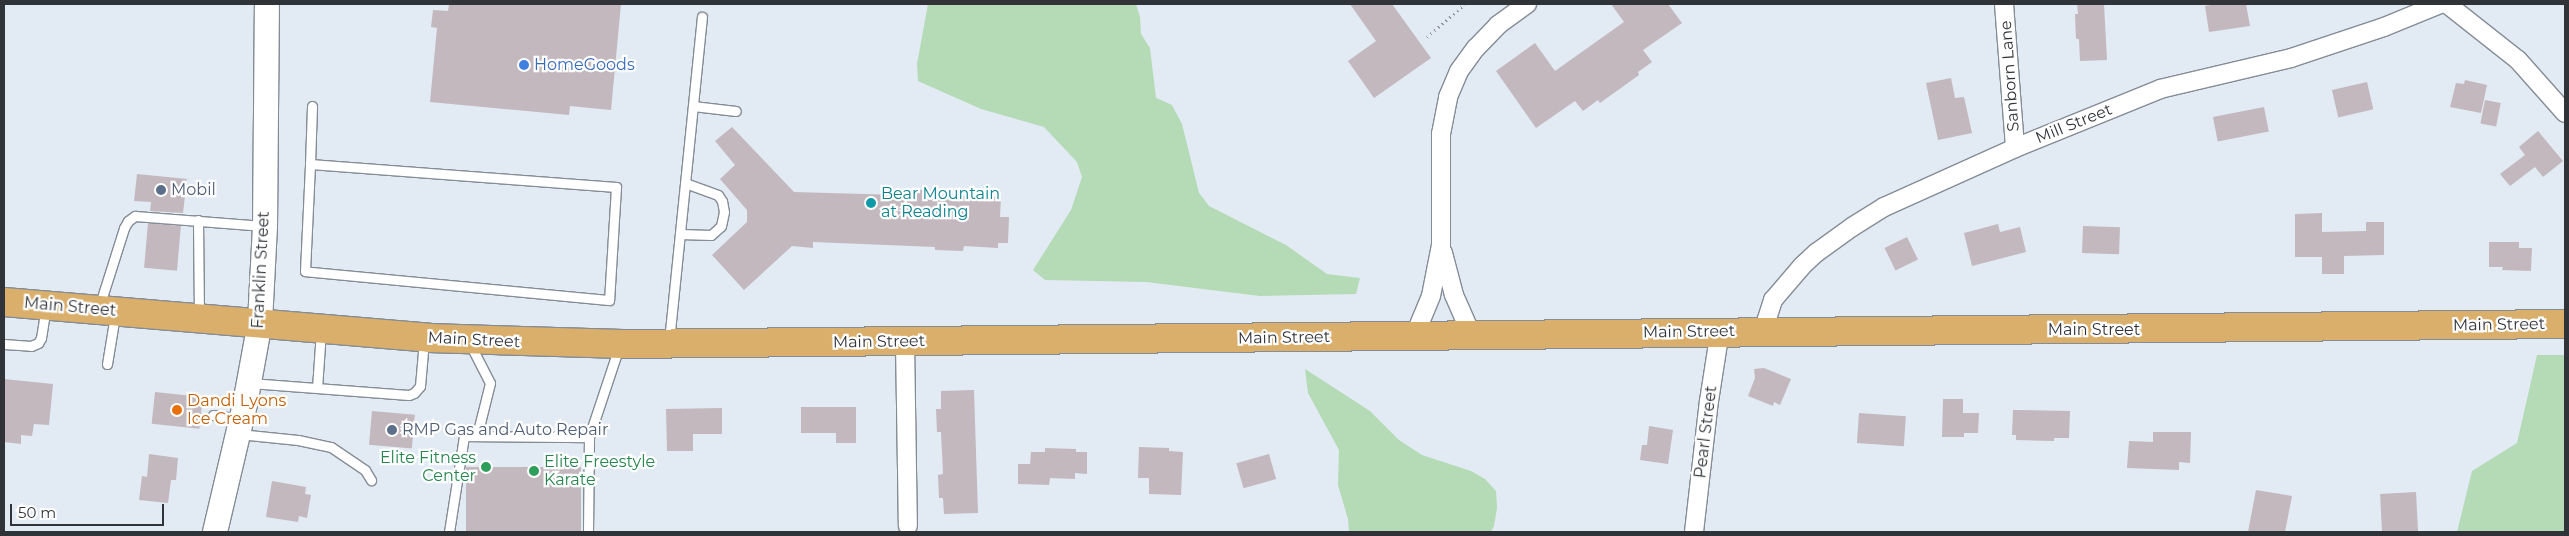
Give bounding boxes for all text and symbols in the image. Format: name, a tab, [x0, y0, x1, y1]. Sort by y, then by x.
street label: Sanborn Lane	[1997, 20, 2023, 132]
place label: HomeGoods	[534, 55, 635, 75]
marker: HomeGoods	[518, 59, 530, 71]
street label: Mill Street	[2033, 100, 2115, 148]
place label: Mobil	[171, 180, 216, 200]
marker: Mobil	[155, 184, 167, 196]
place label: Bear Mountain at Reading	[881, 184, 1000, 222]
marker: Bear Mountain at Reading	[865, 197, 877, 209]
street label: Franklin Street	[248, 211, 274, 329]
street label: Main Street	[23, 293, 117, 321]
street label: Main Street	[2453, 315, 2545, 335]
street label: Main Street	[2048, 320, 2140, 340]
street label: Main Street	[1643, 322, 1735, 342]
street label: Main Street	[427, 328, 521, 352]
street label: Main Street	[1238, 328, 1330, 348]
street label: Main Street	[833, 332, 925, 352]
street label: Pearl Street	[1691, 385, 1721, 479]
place label: Dandi Lyons Ice Cream	[187, 391, 286, 429]
marker: Dandi Lyons Ice Cream	[171, 404, 183, 416]
place label: RMP Gas and Auto Repair	[402, 420, 608, 440]
marker: RMP Gas and Auto Repair	[386, 424, 398, 436]
place label: Elite Fitness Center	[380, 448, 476, 486]
place label: Elite Freestyle Karate	[544, 452, 655, 490]
marker: Elite Fitness Center	[480, 461, 492, 473]
marker: Elite Freestyle Karate	[528, 465, 540, 477]
scale bar	[12, 494, 166, 526]
text: 50 m	[18, 503, 56, 522]

